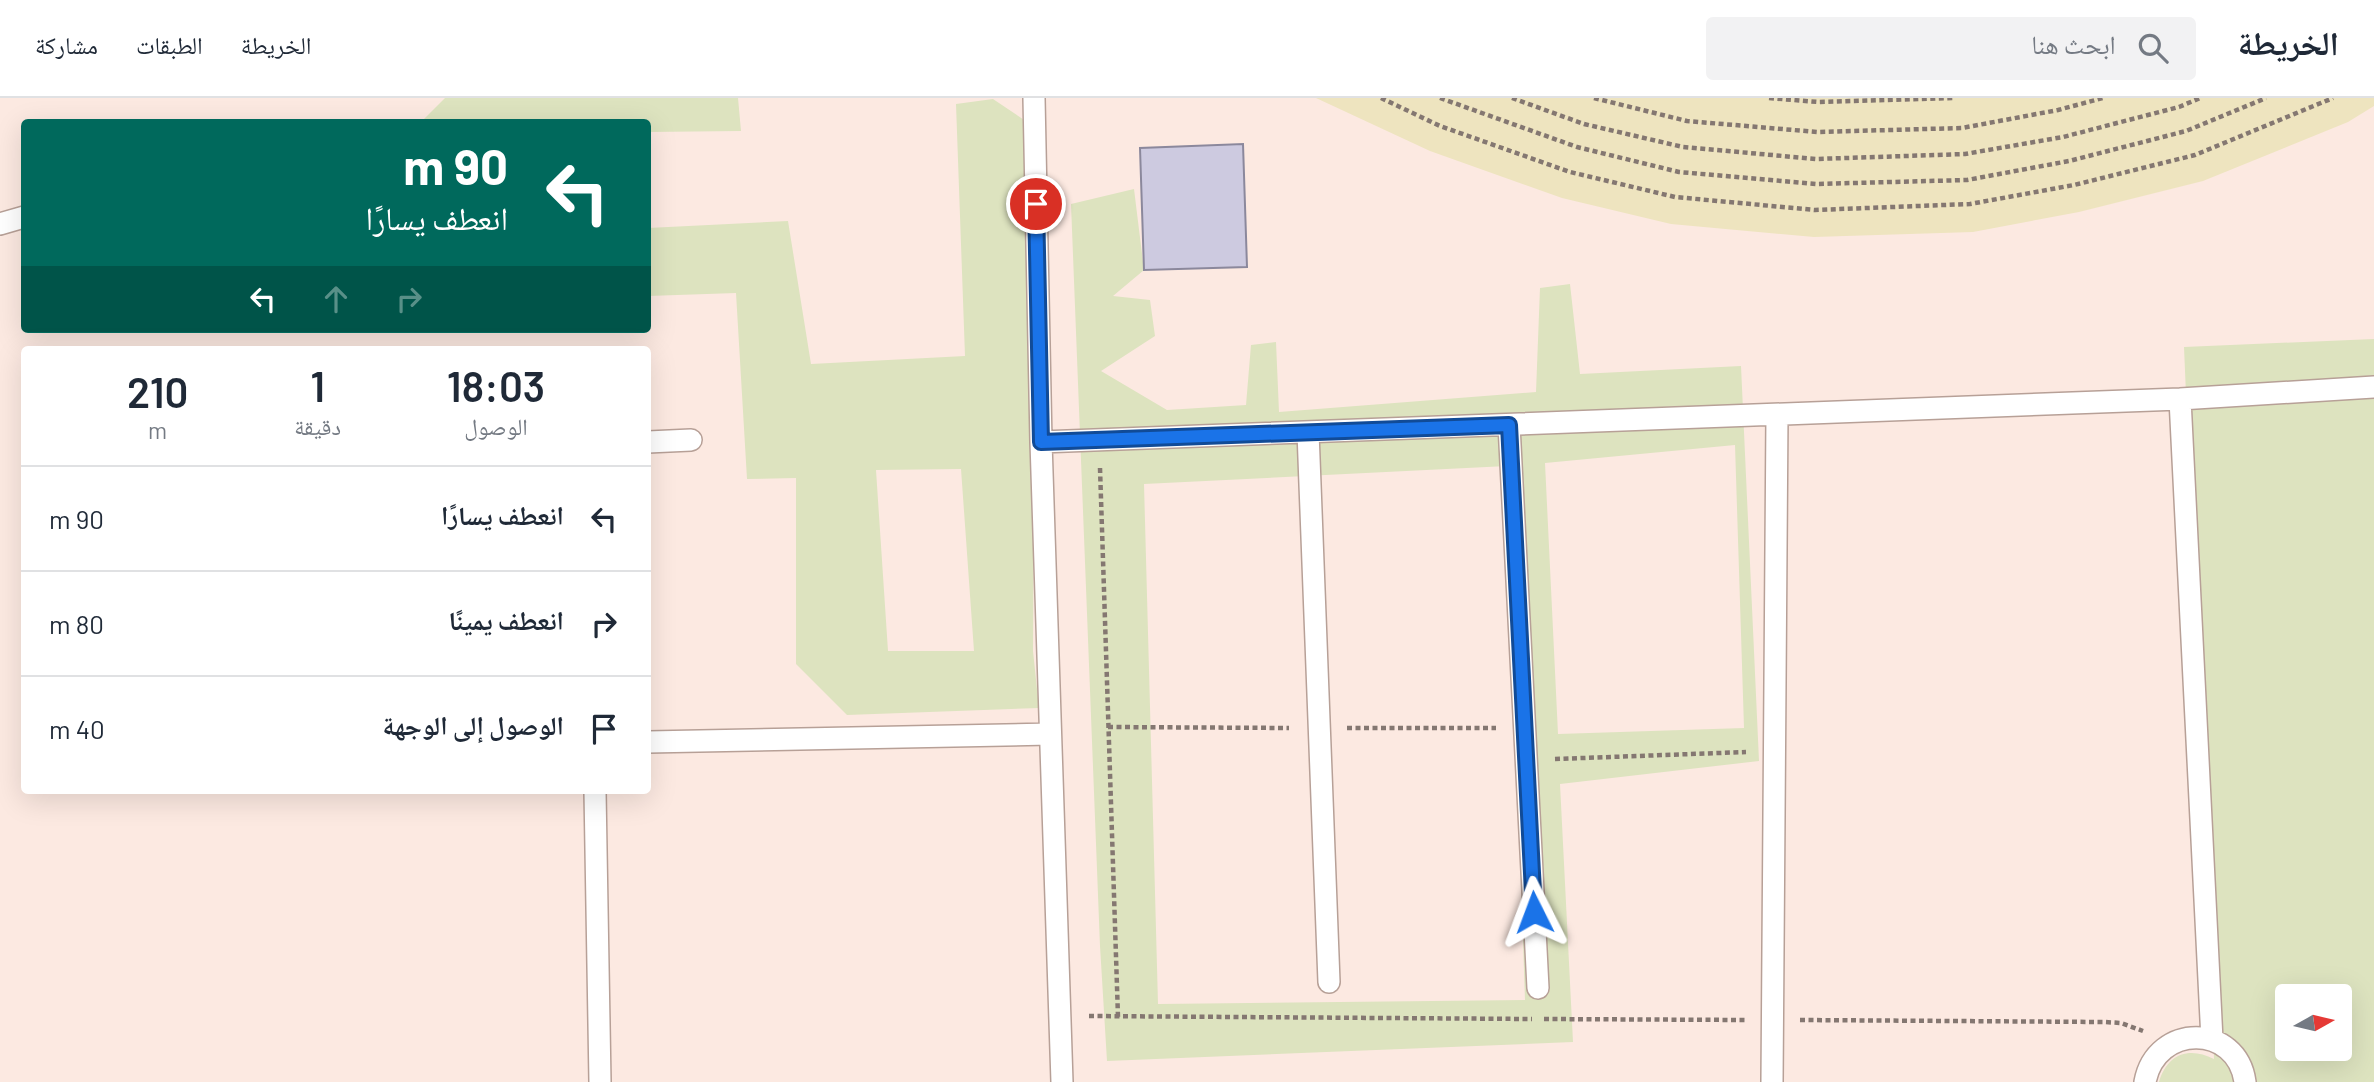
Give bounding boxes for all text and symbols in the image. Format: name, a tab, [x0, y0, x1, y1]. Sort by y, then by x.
search box	[1706, 17, 2196, 80]
text: الخريطة	[2238, 22, 2339, 62]
text: ابحث هنا	[2031, 28, 2116, 59]
icon: search	[2134, 29, 2172, 67]
text: مشاركة	[35, 30, 98, 59]
text: الطبقات	[136, 30, 203, 59]
text: الخريطة	[241, 30, 311, 59]
text: 90 m	[403, 136, 508, 195]
icon: left	[532, 147, 623, 238]
pin	[1006, 174, 1066, 234]
icon: arrive	[1017, 185, 1055, 223]
text: انعطف يسارًا	[365, 198, 508, 236]
icon: left	[244, 280, 282, 318]
icon: ahead	[317, 280, 355, 318]
icon: right	[390, 280, 428, 318]
text: 1	[310, 360, 325, 410]
text: 18:03	[447, 360, 545, 410]
text: 210	[127, 366, 188, 416]
text: دقيقة	[294, 412, 341, 440]
text: الوصول	[464, 412, 528, 440]
text: m	[148, 416, 167, 444]
text: انعطف يسارًا	[441, 499, 564, 530]
icon: left	[585, 500, 623, 538]
text: 90 m	[49, 503, 104, 534]
text: انعطف يمينًا	[449, 604, 564, 635]
icon: right	[585, 605, 623, 643]
text: 80 m	[49, 608, 104, 639]
text: الوصول إلى الوجهة	[383, 709, 564, 740]
icon: arrive	[585, 710, 623, 748]
text: 40 m	[49, 713, 105, 744]
position arrow	[1497, 875, 1571, 949]
north arrow	[2275, 984, 2352, 1060]
map controls	[2275, 984, 2352, 1061]

